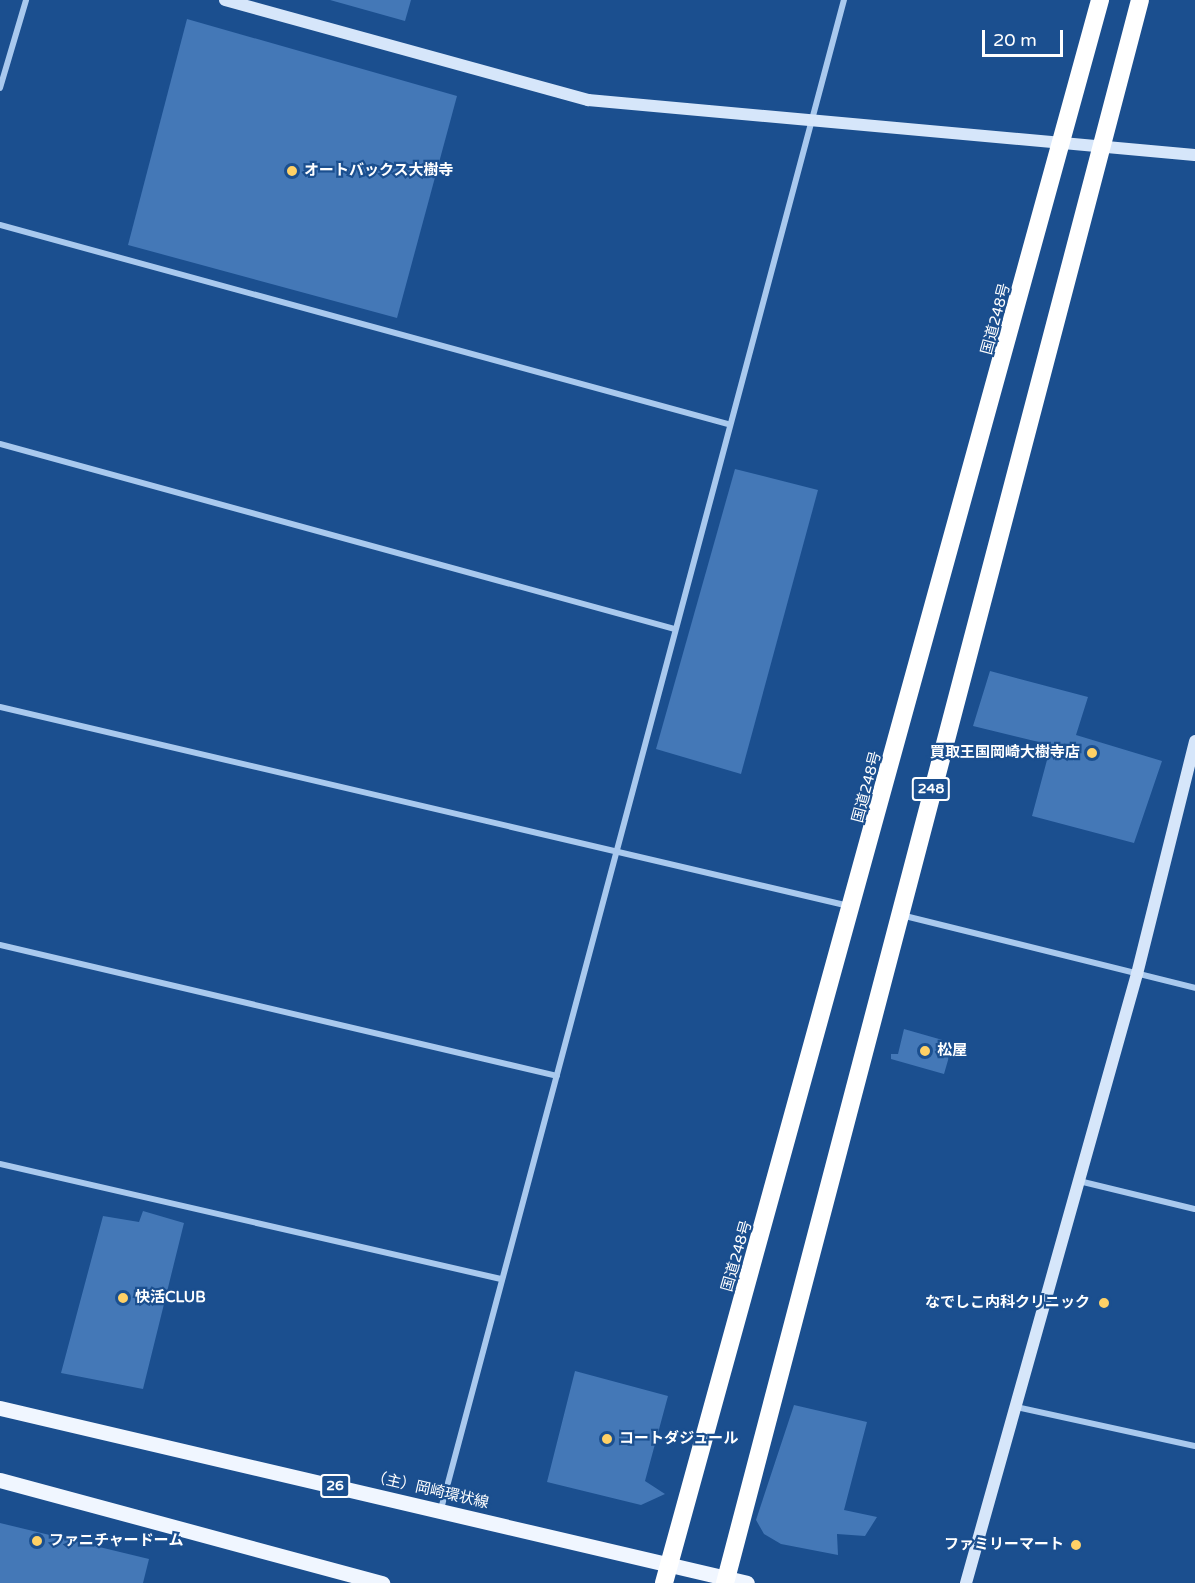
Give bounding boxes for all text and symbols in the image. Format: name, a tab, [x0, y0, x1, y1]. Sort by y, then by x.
scale bar	[985, 18, 1066, 56]
text: 20 m	[993, 29, 1037, 51]
place label: オートバックス大樹寺	[304, 162, 454, 180]
marker: オートバックス大樹寺	[285, 164, 299, 178]
street label: 国道248号	[978, 281, 1014, 357]
place label: 買取王国岡崎大樹寺店	[930, 744, 1080, 762]
marker: 買取王国岡崎大樹寺店	[1085, 746, 1099, 760]
street label: 国道248号	[849, 749, 885, 825]
road number: 248	[912, 778, 950, 800]
place label: 松屋	[937, 1042, 967, 1060]
marker: 松屋	[918, 1044, 932, 1058]
street label: 国道248号	[718, 1218, 756, 1294]
place label: 快活CLUB	[135, 1289, 206, 1307]
marker: 快活CLUB	[116, 1291, 130, 1305]
place label: なでしこ内科クリニック	[925, 1294, 1090, 1312]
marker: なでしこ内科クリニック	[1095, 1294, 1113, 1312]
place label: コートダジュール	[619, 1430, 739, 1448]
marker: コートダジュール	[600, 1432, 614, 1446]
street label: （主）岡崎環状線	[370, 1468, 490, 1512]
road number: 26	[320, 1475, 350, 1497]
place label: ファニチャードーム	[49, 1532, 184, 1550]
marker: ファニチャードーム	[30, 1534, 44, 1548]
place label: ファミリーマート	[944, 1536, 1064, 1554]
marker: ファミリーマート	[1069, 1538, 1083, 1552]

